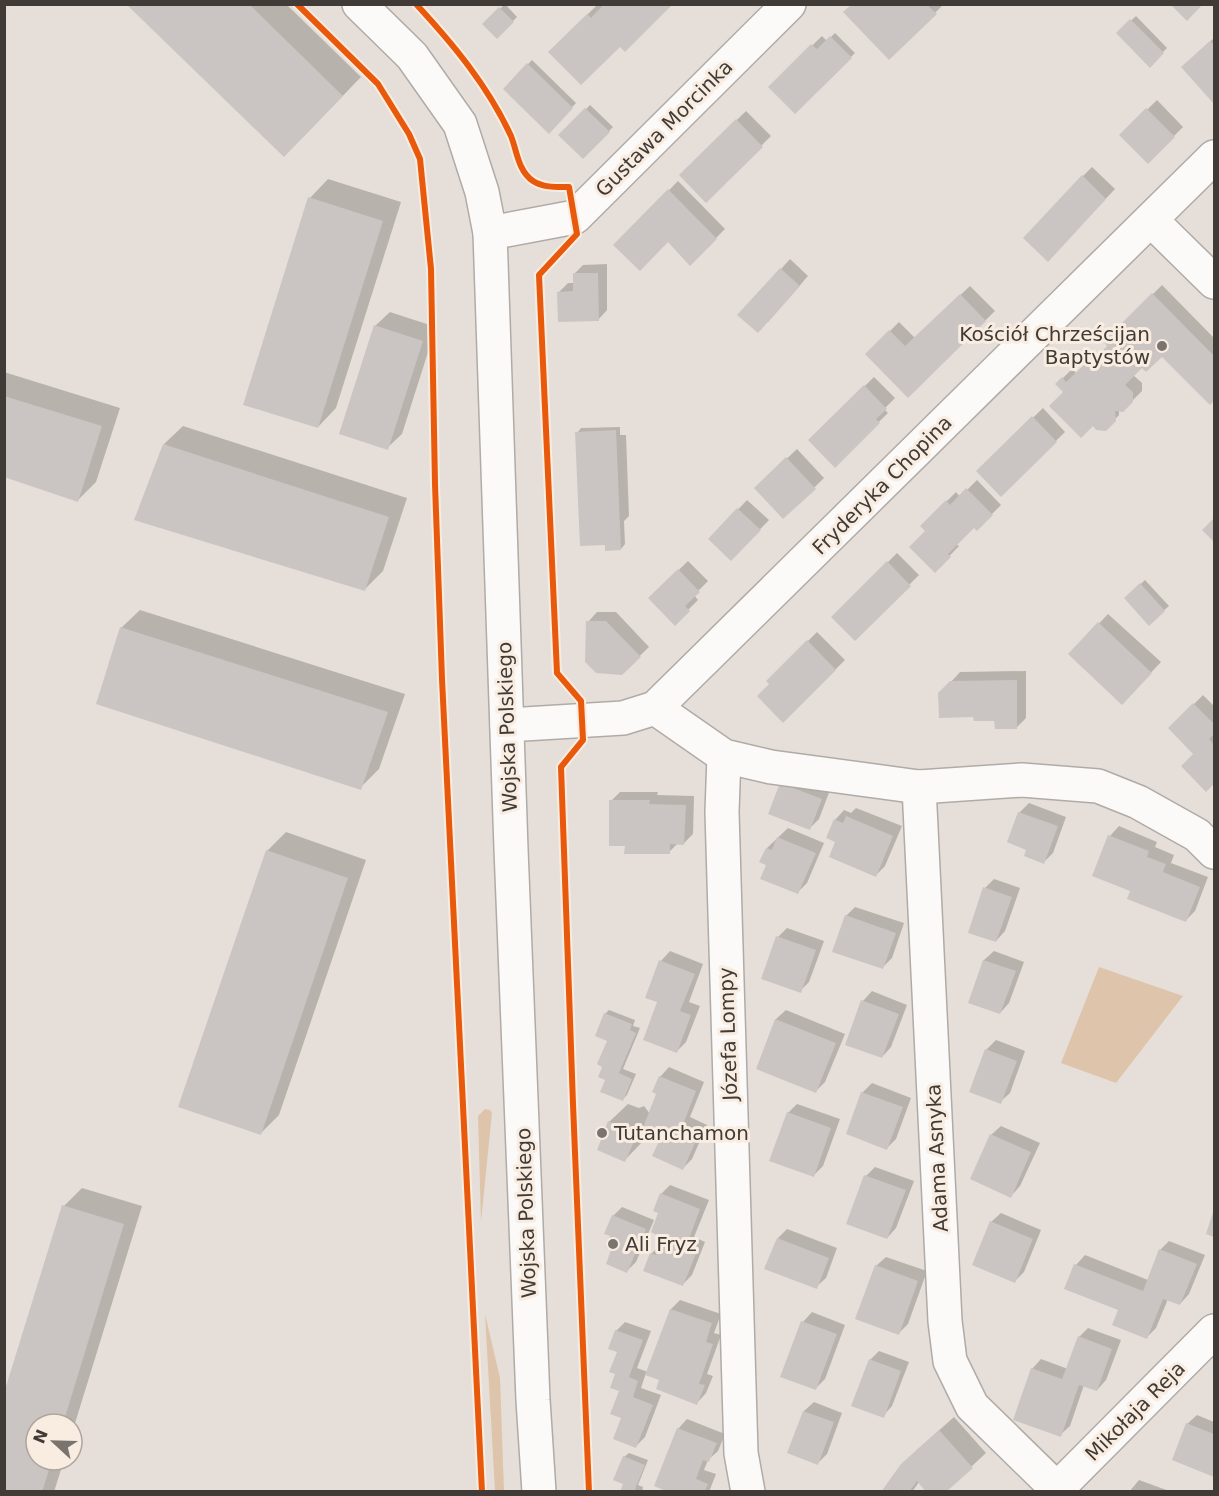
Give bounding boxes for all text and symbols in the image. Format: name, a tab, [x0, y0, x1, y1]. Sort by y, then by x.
street label: Gustawa Morcinka	[591, 55, 737, 201]
place label: Kościół Chrześcijan Baptystów	[959, 322, 1150, 369]
marker: Kościół Chrześcijan Baptystów	[1155, 339, 1169, 353]
street label: Fryderyka Chopina	[807, 410, 957, 560]
street label: Wojska Polskiego	[492, 641, 522, 813]
street label: Józefa Lompy	[714, 967, 742, 1103]
street label: Adama Asnyka	[921, 1083, 953, 1233]
place label: Tutanchamon	[613, 1121, 749, 1145]
marker: Tutanchamon	[595, 1126, 609, 1140]
street label: Wojska Polskiego	[511, 1127, 541, 1299]
place label: Ali Fryz	[625, 1232, 697, 1256]
marker: Ali Fryz	[606, 1237, 620, 1251]
street label: Mikołaja Reja	[1080, 1356, 1190, 1466]
north arrow	[24, 1412, 84, 1472]
text: N	[29, 1427, 52, 1446]

